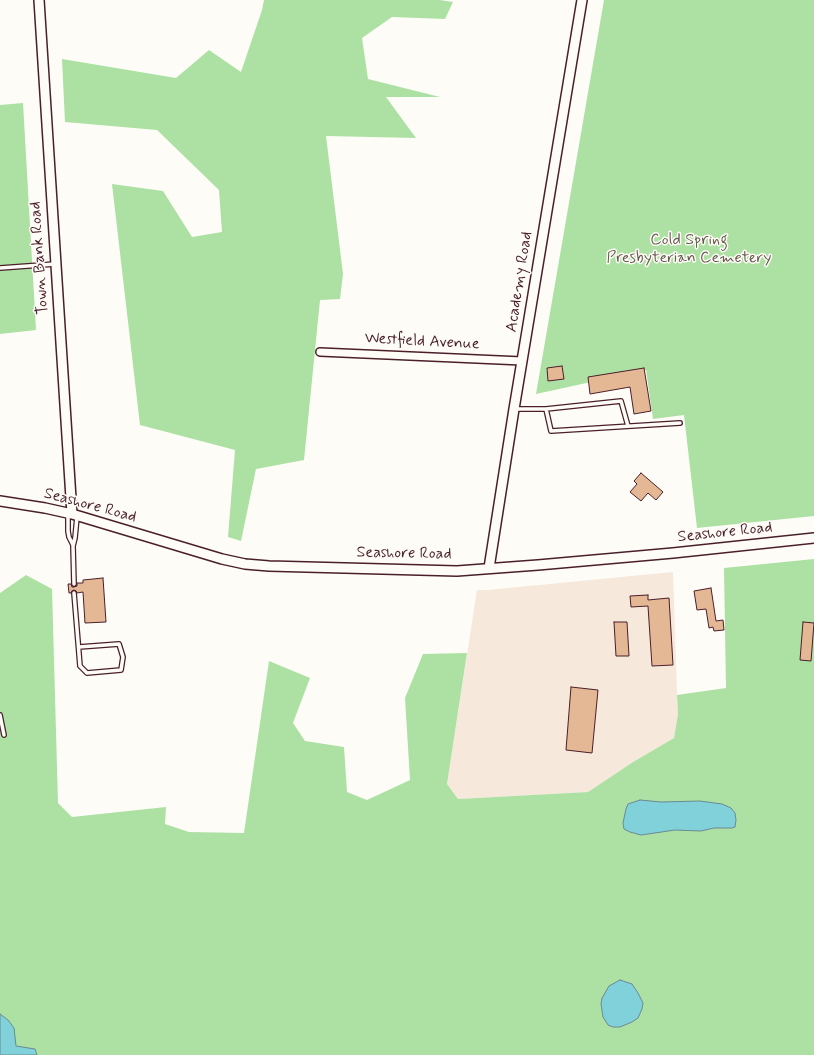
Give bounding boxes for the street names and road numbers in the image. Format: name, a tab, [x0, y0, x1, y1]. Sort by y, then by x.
street label: Town Bank Road	[26, 201, 54, 315]
street label: Academy Road	[503, 230, 537, 334]
street label: Westfield Avenue	[364, 329, 480, 355]
street label: Seashore Road	[42, 484, 138, 528]
street label: Seashore Road	[677, 518, 773, 548]
street label: Seashore Road	[356, 544, 452, 564]

